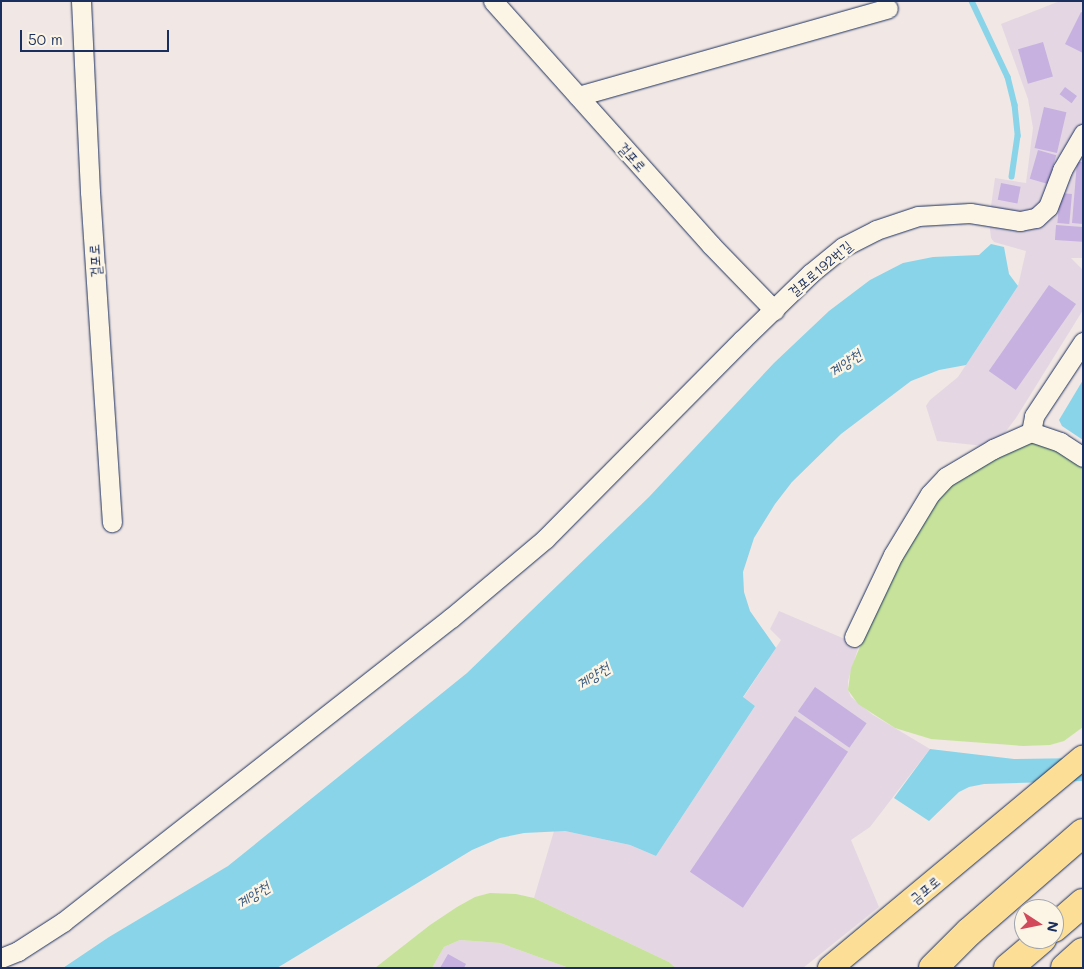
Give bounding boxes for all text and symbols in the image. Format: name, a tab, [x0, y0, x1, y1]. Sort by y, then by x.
scale bar	[22, 20, 171, 52]
text: 50 m	[28, 29, 63, 49]
street label: 걸포로	[614, 139, 650, 175]
street label: 걸포로192번길	[784, 237, 856, 301]
street label: 걸포로	[85, 244, 105, 278]
water label: 계양천	[825, 345, 865, 381]
water label: 계양천	[573, 659, 613, 693]
street label: 금포로	[907, 873, 943, 907]
water label: 계양천	[233, 878, 273, 912]
north arrow	[1014, 899, 1064, 949]
text: N	[1043, 920, 1064, 934]

